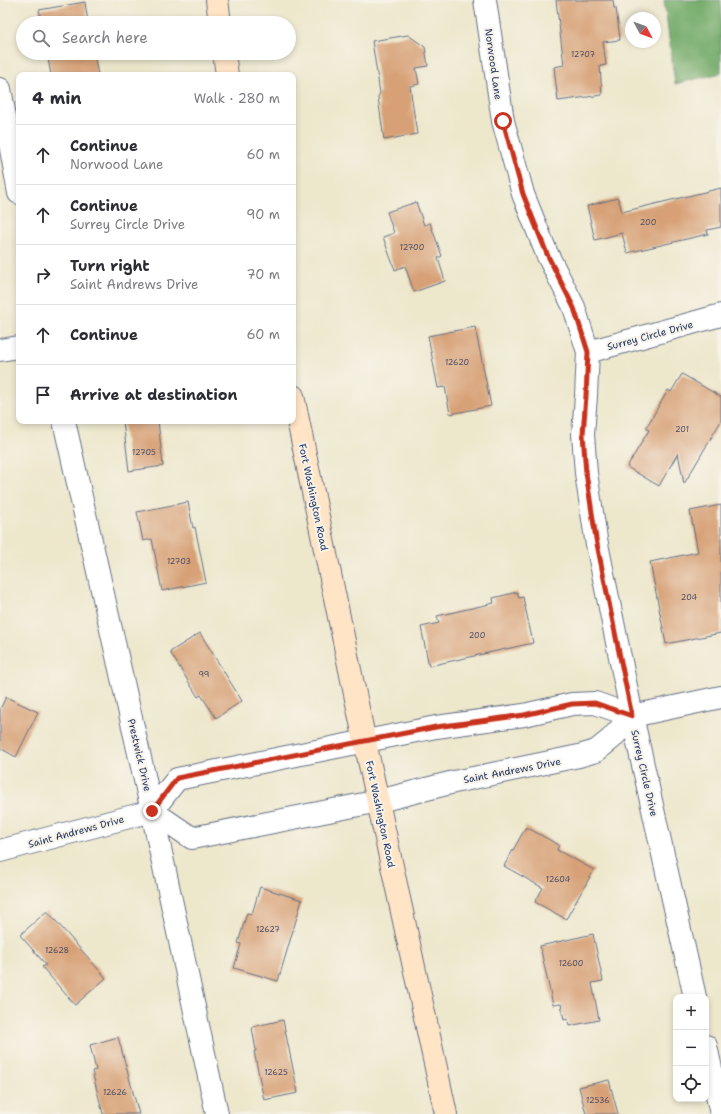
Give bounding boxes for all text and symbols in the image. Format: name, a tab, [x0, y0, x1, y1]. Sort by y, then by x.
north arrow	[625, 12, 661, 48]
search box	[16, 16, 296, 60]
icon: search	[30, 27, 52, 49]
text: Search here	[62, 28, 148, 48]
street label: Norwood Lane	[482, 28, 505, 101]
house number: 12707	[571, 49, 595, 60]
text: 4 min	[32, 87, 82, 109]
text: Walk · 280 m	[194, 90, 280, 107]
route start	[494, 112, 512, 130]
text: Continue	[70, 136, 138, 156]
icon: ahead	[32, 144, 54, 166]
text: 60 m	[247, 146, 280, 163]
text: Norwood Lane	[70, 156, 163, 173]
text: Continue	[70, 196, 138, 216]
icon: ahead	[32, 204, 54, 226]
text: 90 m	[246, 206, 280, 223]
text: Surrey Circle Drive	[70, 216, 185, 233]
house number: 200	[640, 217, 656, 228]
house number: 12700	[400, 242, 424, 253]
text: Turn right	[70, 256, 150, 276]
icon: right	[32, 264, 54, 286]
text: 70 m	[246, 266, 280, 283]
text: Saint Andrews Drive	[70, 276, 198, 293]
street label: Surrey Circle Drive	[606, 318, 695, 353]
icon: ahead	[32, 324, 54, 346]
text: Continue	[70, 325, 138, 345]
text: 60 m	[247, 326, 280, 343]
house number: 12620	[445, 357, 469, 368]
icon: arrive	[32, 384, 54, 406]
text: Arrive at destination	[70, 385, 238, 405]
house number: 201	[675, 424, 689, 435]
street label: Fort Washington Road	[296, 442, 331, 552]
house number: 12705	[132, 447, 156, 458]
house number: 12703	[167, 556, 191, 567]
house number: 204	[681, 592, 698, 603]
house number: 200	[469, 630, 485, 641]
house number: 99	[199, 669, 209, 680]
street label: Prestwick Drive	[125, 717, 154, 793]
street label: Surrey Circle Drive	[628, 728, 661, 818]
street label: Saint Andrews Drive	[462, 755, 562, 786]
street label: Fort Washington Road	[363, 759, 398, 869]
route end	[143, 802, 161, 820]
street label: Saint Andrews Drive	[27, 812, 126, 851]
house number: 12604	[546, 874, 571, 885]
house number: 12627	[256, 924, 280, 935]
house number: 12628	[45, 945, 69, 956]
house number: 12600	[559, 958, 583, 969]
map controls	[673, 994, 709, 1102]
button: +	[673, 994, 709, 1030]
button: −	[673, 1030, 709, 1066]
button: locate	[673, 1066, 709, 1102]
house number: 12625	[264, 1067, 288, 1078]
house number: 12626	[103, 1087, 127, 1098]
house number: 12536	[586, 1095, 610, 1106]

